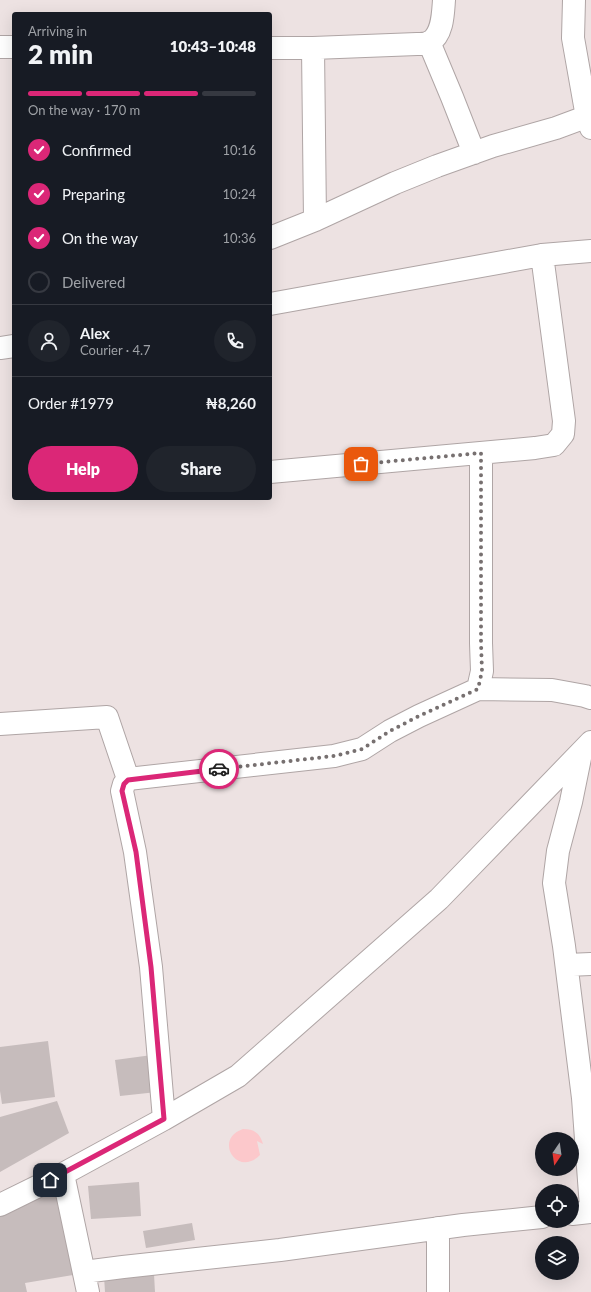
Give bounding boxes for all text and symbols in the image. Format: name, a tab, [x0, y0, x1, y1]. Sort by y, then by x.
text: Arriving in	[28, 23, 87, 39]
text: 10:43–10:48	[170, 37, 256, 55]
text: 2 min	[28, 38, 93, 70]
text: On the way · 170 m	[28, 102, 140, 118]
icon: check	[28, 139, 50, 161]
text: Confirmed	[62, 141, 131, 159]
text: 10:16	[223, 142, 256, 158]
icon: check	[28, 183, 50, 205]
text: Preparing	[62, 185, 125, 203]
text: 10:24	[223, 186, 256, 202]
icon: check	[28, 227, 50, 249]
text: On the way	[62, 229, 138, 247]
text: 10:36	[223, 230, 256, 246]
text: Delivered	[62, 273, 125, 291]
button: person	[28, 320, 70, 362]
button: phone	[214, 320, 256, 362]
text: Alex	[80, 324, 110, 342]
text: Courier · 4.7	[80, 342, 151, 358]
text: Order #1979	[28, 394, 114, 412]
text: ₦8,260	[206, 394, 256, 412]
button: Help	[28, 446, 138, 492]
button: Share	[146, 446, 256, 492]
pin	[344, 447, 378, 481]
icon: bag	[350, 453, 372, 475]
courier	[199, 749, 239, 789]
icon: car	[208, 758, 230, 780]
north arrow	[535, 1132, 579, 1176]
map controls	[535, 1132, 579, 1280]
pin	[33, 1163, 67, 1197]
icon: home	[39, 1169, 61, 1191]
button: locate	[535, 1184, 579, 1228]
button: layers	[535, 1236, 579, 1280]

